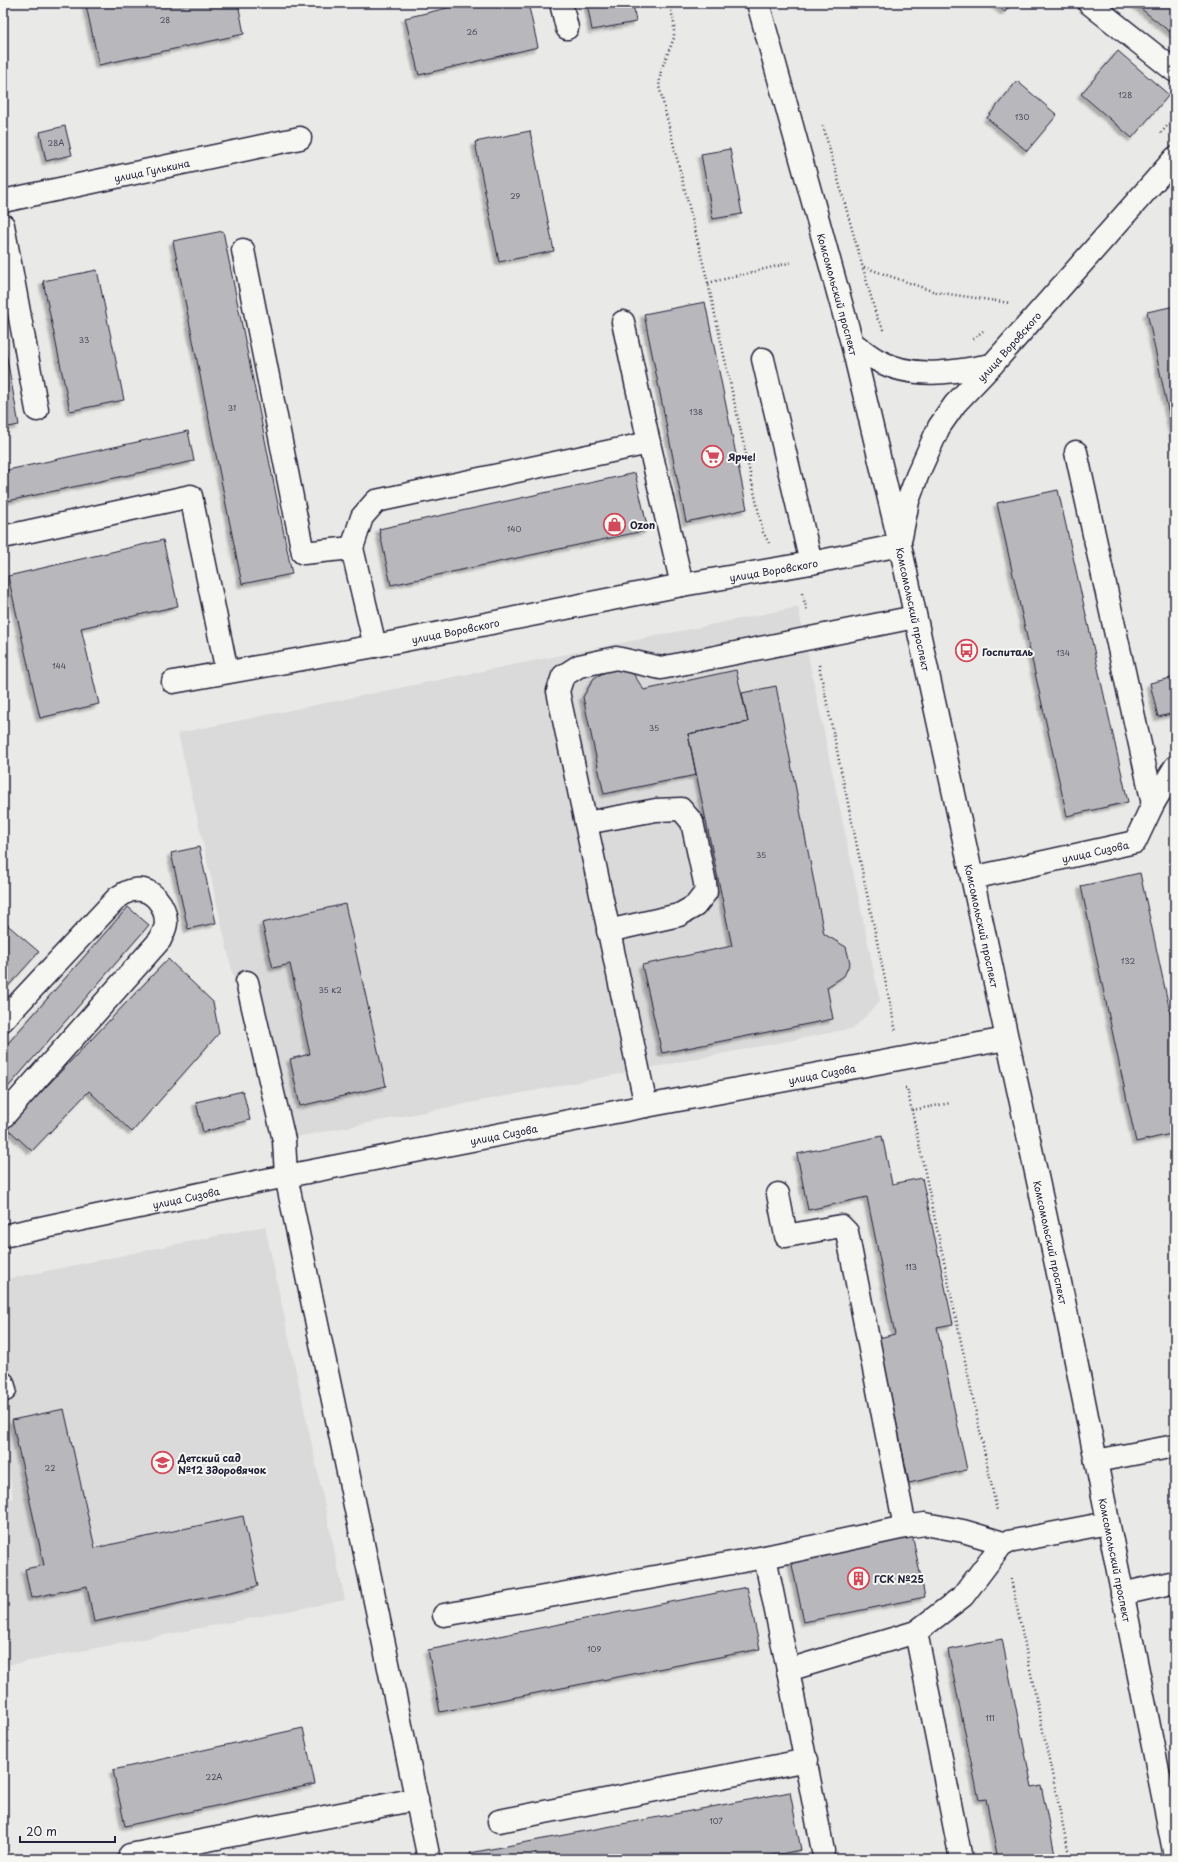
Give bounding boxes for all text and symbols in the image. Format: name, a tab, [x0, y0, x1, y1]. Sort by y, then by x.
house number: 28	[160, 14, 170, 26]
house number: 26	[467, 26, 478, 38]
house number: 128	[1118, 89, 1132, 101]
house number: 130	[1015, 111, 1030, 123]
house number: 28А	[48, 137, 64, 149]
street label: улица Гулькина	[112, 154, 192, 185]
house number: 29	[510, 190, 520, 202]
street label: Комсомольский проспект	[814, 231, 862, 357]
street label: улица Воровского	[973, 307, 1044, 384]
house number: 33	[79, 334, 89, 346]
house number: 31	[228, 402, 236, 414]
house number: 138	[689, 406, 703, 418]
supermarket icon: Ярче!	[700, 443, 726, 469]
place label: Ярче!	[727, 449, 756, 464]
shop icon: Ozon	[602, 511, 628, 537]
place label: Ozon	[630, 517, 655, 532]
house number: 140	[507, 523, 522, 535]
street label: Комсомольский проспект	[893, 546, 935, 672]
street label: улица Воровского	[728, 554, 819, 584]
street label: улица Воровского	[410, 614, 501, 646]
bus stop icon: Госпиталь	[954, 638, 980, 664]
place label: Госпиталь	[982, 644, 1034, 659]
house number: 134	[1056, 647, 1070, 659]
house number: 144	[52, 660, 66, 672]
house number: 35	[649, 722, 659, 734]
street label: улица Сизова	[1060, 836, 1131, 866]
house number: 35	[756, 849, 766, 861]
street label: Комсомольский проспект	[962, 863, 1003, 989]
house number: 132	[1121, 955, 1136, 967]
house number: 35 к2	[318, 984, 342, 996]
street label: улица Сизова	[787, 1059, 858, 1087]
street label: улица Сизова	[469, 1120, 539, 1148]
street label: Комсомольский проспект	[1031, 1179, 1072, 1306]
street label: улица Сизова	[151, 1182, 222, 1211]
house number: 113	[905, 1261, 917, 1273]
school or university icon: Детский сад №12 Здоровячок	[149, 1450, 175, 1476]
place label: Детский сад №12 Здоровячок	[177, 1450, 267, 1477]
house number: 22	[45, 1462, 55, 1474]
street label: Комсомольский проспект	[1096, 1497, 1136, 1623]
building icon: ГСК №25	[845, 1565, 871, 1591]
place label: ГСК №25	[874, 1571, 924, 1586]
house number: 109	[587, 1643, 601, 1655]
house number: 111	[985, 1712, 995, 1724]
house number: 22А	[206, 1771, 222, 1783]
house number: 107	[709, 1815, 723, 1827]
scale bar	[20, 1818, 115, 1844]
text: 20 m	[26, 1822, 57, 1840]

